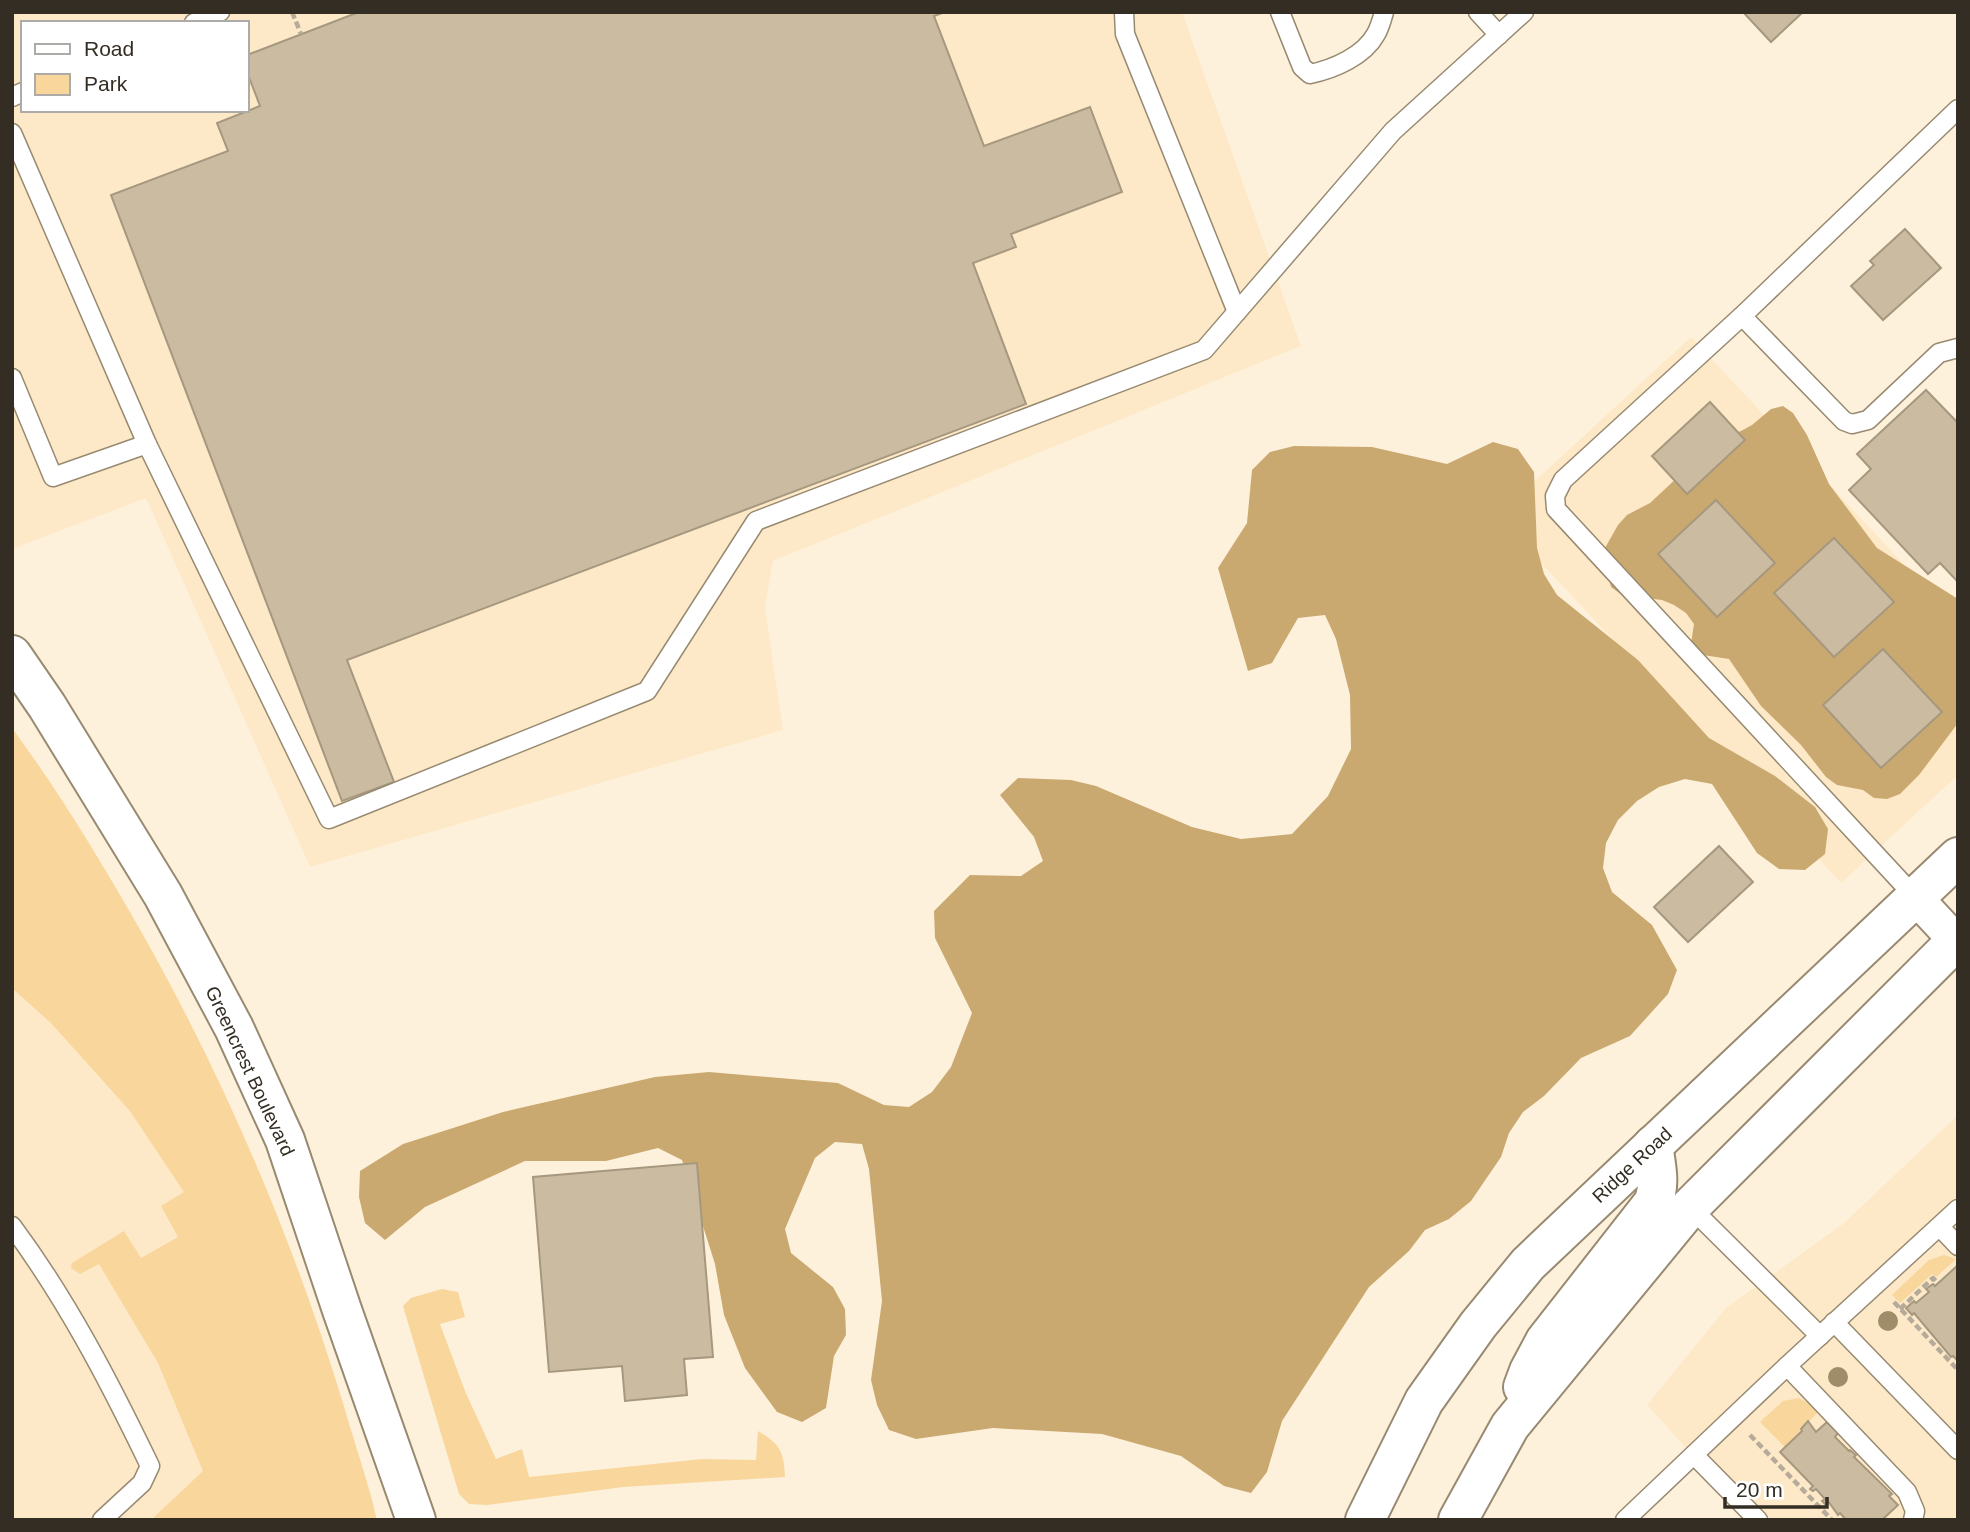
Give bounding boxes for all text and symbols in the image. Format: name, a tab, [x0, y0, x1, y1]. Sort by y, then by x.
legend	[21, 21, 248, 112]
text: Road	[84, 37, 134, 60]
text: Park	[84, 72, 128, 95]
street label: Greencrest Boulevard	[201, 983, 299, 1159]
street label: Ridge Road	[1588, 1123, 1676, 1207]
scale bar	[1725, 1466, 1826, 1510]
text: 20 m	[1736, 1478, 1783, 1501]

